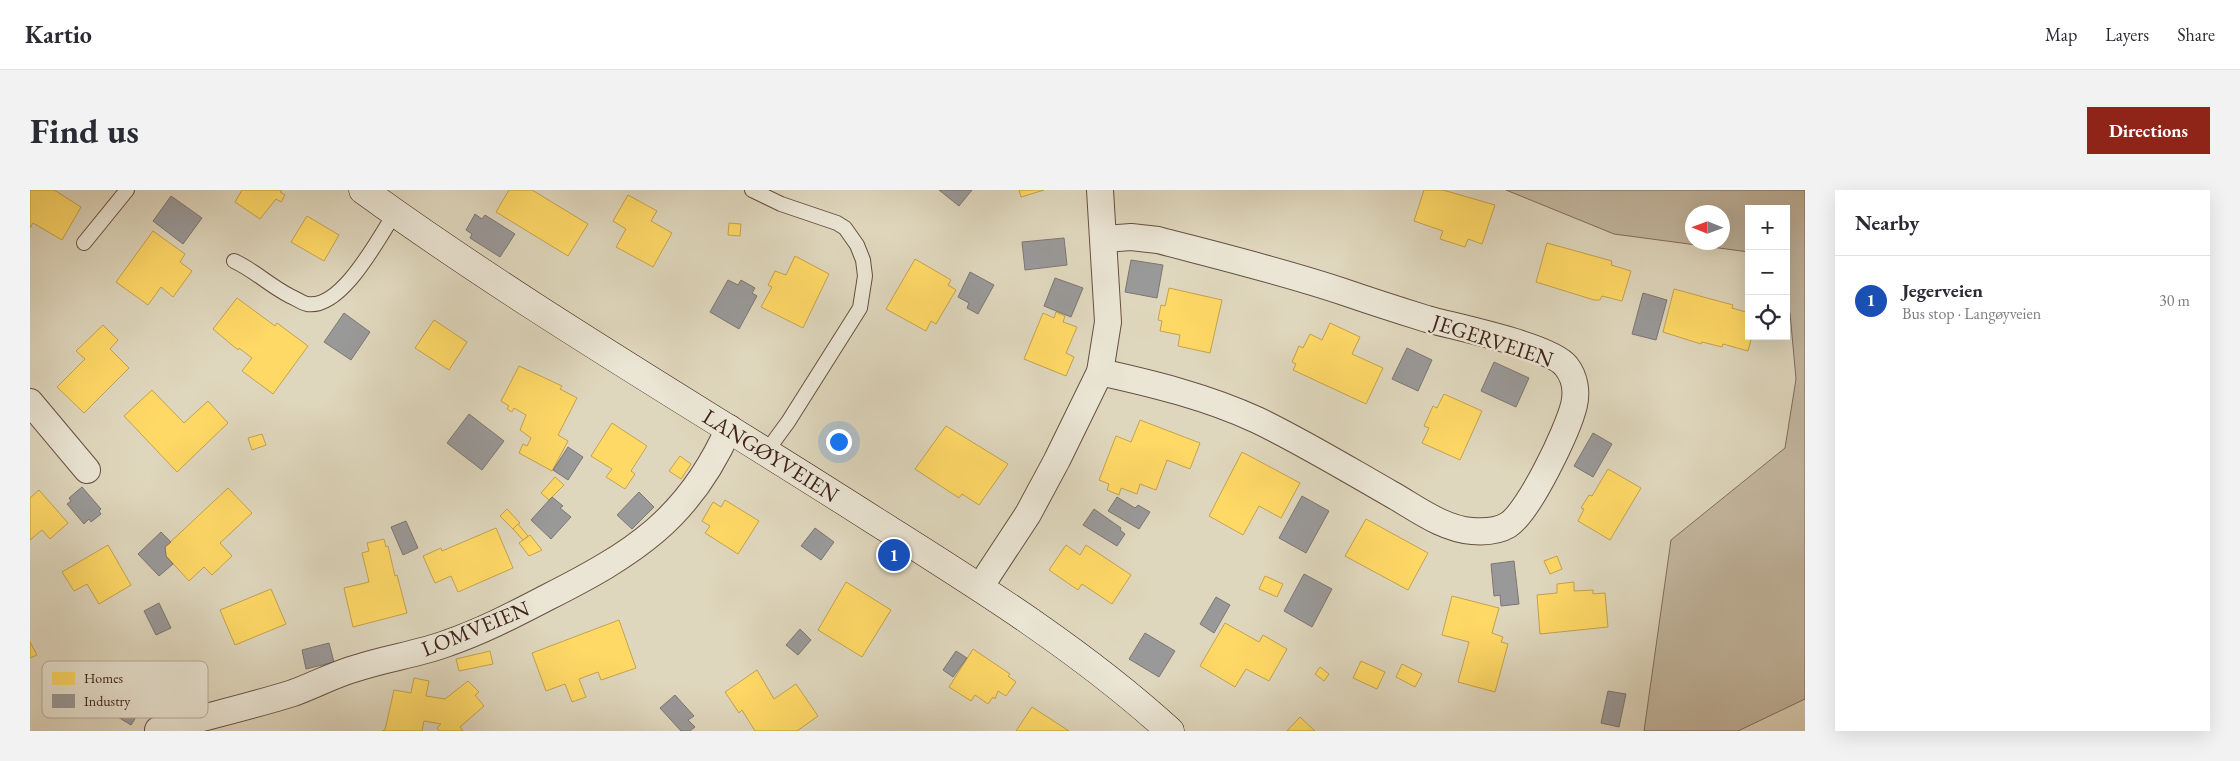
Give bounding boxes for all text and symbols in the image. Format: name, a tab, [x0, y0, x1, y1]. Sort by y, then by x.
text: Kartio	[25, 19, 92, 50]
text: Map	[2045, 23, 2077, 46]
text: Layers	[2105, 23, 2149, 46]
text: Share	[2177, 23, 2215, 46]
button: Directions	[2087, 107, 2210, 154]
text: Find us	[30, 108, 139, 153]
north arrow	[1685, 205, 1730, 250]
map controls	[1745, 205, 1790, 340]
button: +	[1745, 205, 1790, 250]
text: Nearby	[1855, 209, 1919, 236]
button: −	[1745, 250, 1790, 295]
text: Jegerveien	[1902, 278, 1983, 303]
text: 1	[1867, 290, 1875, 311]
text: 30 m	[2159, 290, 2190, 311]
button: locate	[1745, 295, 1790, 340]
text: Bus stop · Langøyveien	[1902, 303, 2041, 324]
street label: JEGERVEIEN	[1427, 307, 1558, 374]
street label: LANGØYVEIEN	[697, 402, 845, 509]
your location	[826, 429, 852, 455]
pin: 1	[878, 536, 910, 574]
street label: LOMVEIEN	[417, 593, 534, 663]
legend	[42, 661, 208, 718]
text: Homes	[84, 669, 124, 687]
text: Industry	[84, 692, 131, 710]

